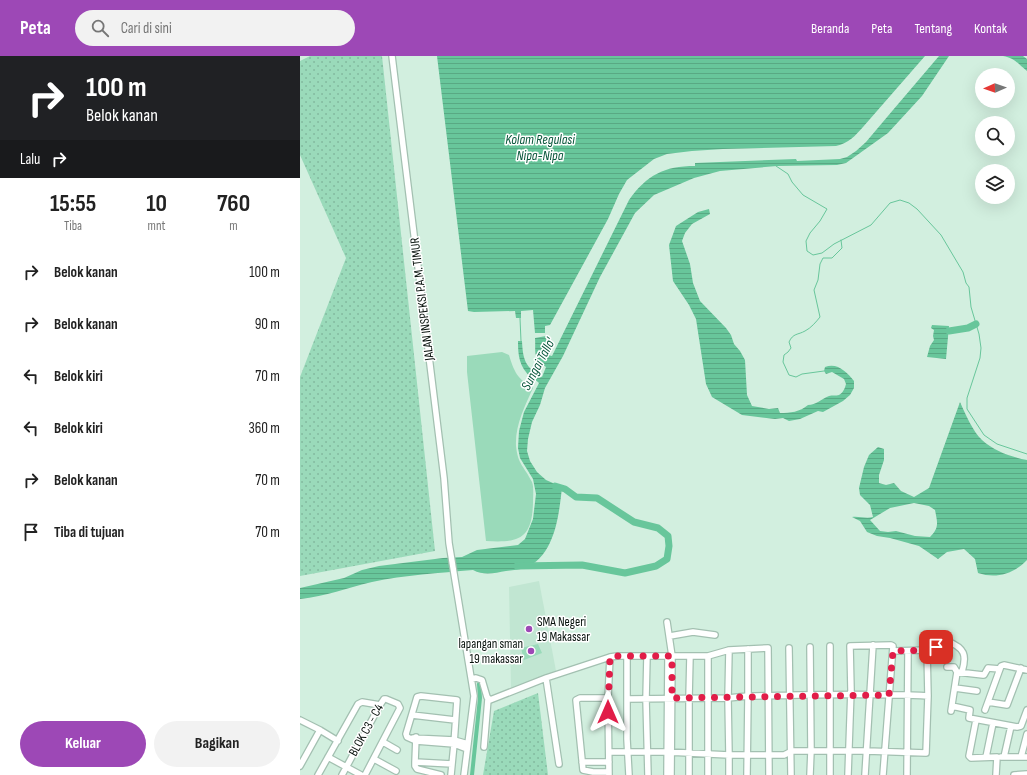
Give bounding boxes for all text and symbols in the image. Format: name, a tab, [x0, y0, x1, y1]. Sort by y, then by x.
search box	[75, 10, 355, 46]
text: Peta	[20, 17, 51, 40]
icon: search	[89, 17, 111, 39]
text: Cari di sini	[121, 19, 172, 38]
text: Beranda	[811, 20, 849, 37]
text: Peta	[871, 20, 892, 37]
text: Tentang	[914, 20, 952, 37]
text: Kontak	[974, 20, 1007, 37]
north arrow	[975, 68, 1015, 108]
map controls	[975, 68, 1015, 204]
text: 100 m	[86, 71, 147, 104]
icon: right	[20, 72, 72, 124]
text: Belok kanan	[86, 105, 158, 126]
button: search	[975, 116, 1015, 156]
water label: Kolam Regulasi Nipa-Nipa	[505, 131, 575, 164]
icon: right	[48, 148, 70, 170]
text: Lalu	[20, 150, 40, 169]
button: layers	[975, 164, 1015, 204]
text: 15:55	[50, 189, 96, 218]
text: 10	[146, 189, 167, 218]
text: 760	[217, 189, 250, 218]
text: Tiba	[64, 218, 82, 234]
text: mnt	[148, 218, 166, 234]
text: m	[229, 218, 238, 234]
street label: JALAN INSPEKSI P.A.M. TIMUR	[407, 237, 438, 362]
icon: right	[20, 261, 42, 283]
text: Belok kanan	[54, 263, 118, 282]
text: 100 m	[249, 263, 280, 282]
icon: right	[20, 313, 42, 335]
text: Belok kanan	[54, 315, 118, 334]
text: 90 m	[255, 315, 280, 334]
water label: Sungai Tallo'	[517, 334, 559, 393]
icon: left	[20, 365, 42, 387]
text: Belok kiri	[54, 367, 103, 386]
text: 70 m	[255, 367, 280, 386]
icon: left	[20, 417, 42, 439]
text: Belok kiri	[54, 419, 103, 438]
text: 360 m	[248, 419, 280, 438]
icon: right	[20, 469, 42, 491]
text: Belok kanan	[54, 471, 118, 490]
text: 70 m	[255, 471, 280, 490]
icon: arrive	[20, 521, 42, 543]
text: Tiba di tujuan	[54, 523, 124, 542]
text: 70 m	[255, 523, 280, 542]
place label: SMA Negeri 19 Makassar	[537, 614, 590, 645]
marker: SMA Negeri 19 Makassar	[524, 624, 534, 634]
pin	[919, 630, 953, 664]
place label: lapangan sman 19 makassar	[458, 636, 523, 667]
icon: arrive	[925, 636, 947, 658]
marker: lapangan sman 19 makassar	[526, 646, 536, 656]
position arrow	[587, 691, 629, 733]
street label: BLOK C3 - C4	[345, 701, 387, 759]
button: Keluar	[20, 721, 146, 767]
button: Bagikan	[154, 721, 280, 767]

